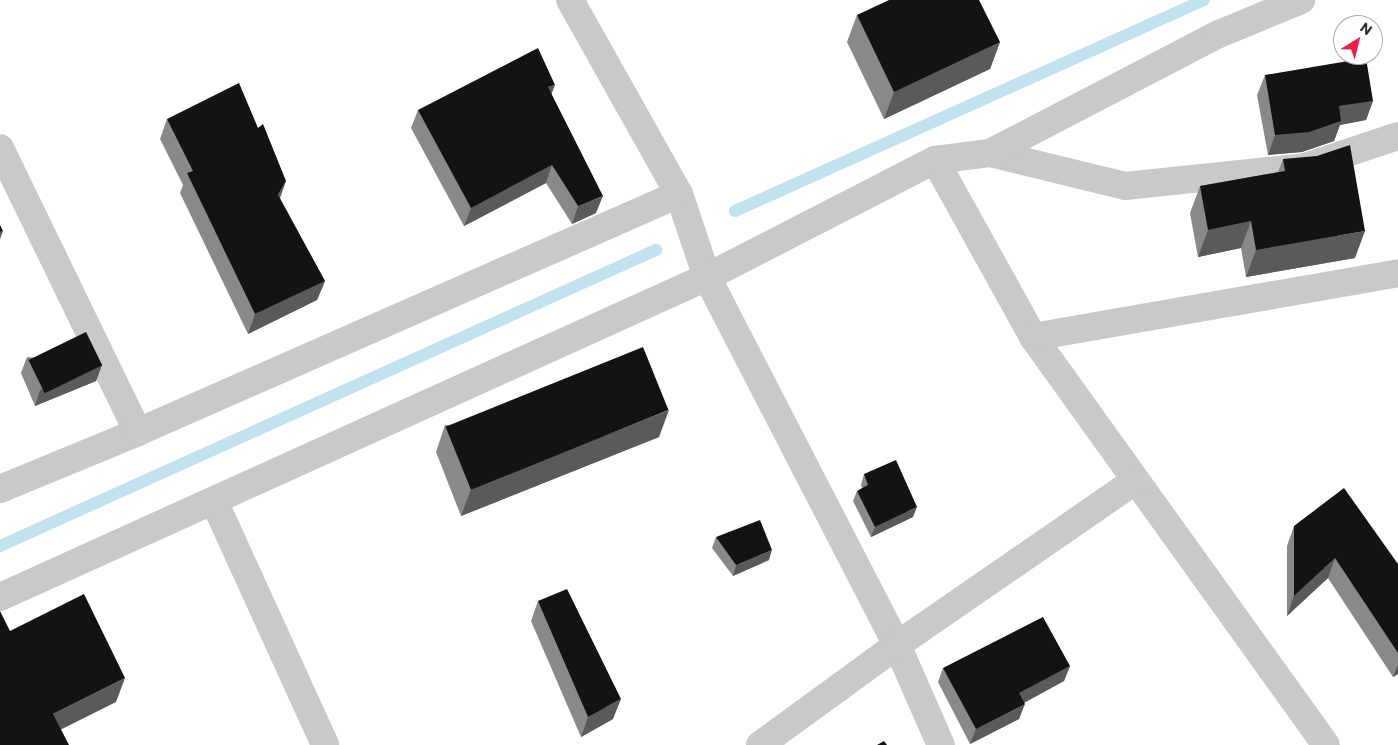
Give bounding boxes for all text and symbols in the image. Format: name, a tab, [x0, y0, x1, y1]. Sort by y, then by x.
north arrow	[1333, 15, 1383, 65]
text: N	[1357, 18, 1376, 38]

